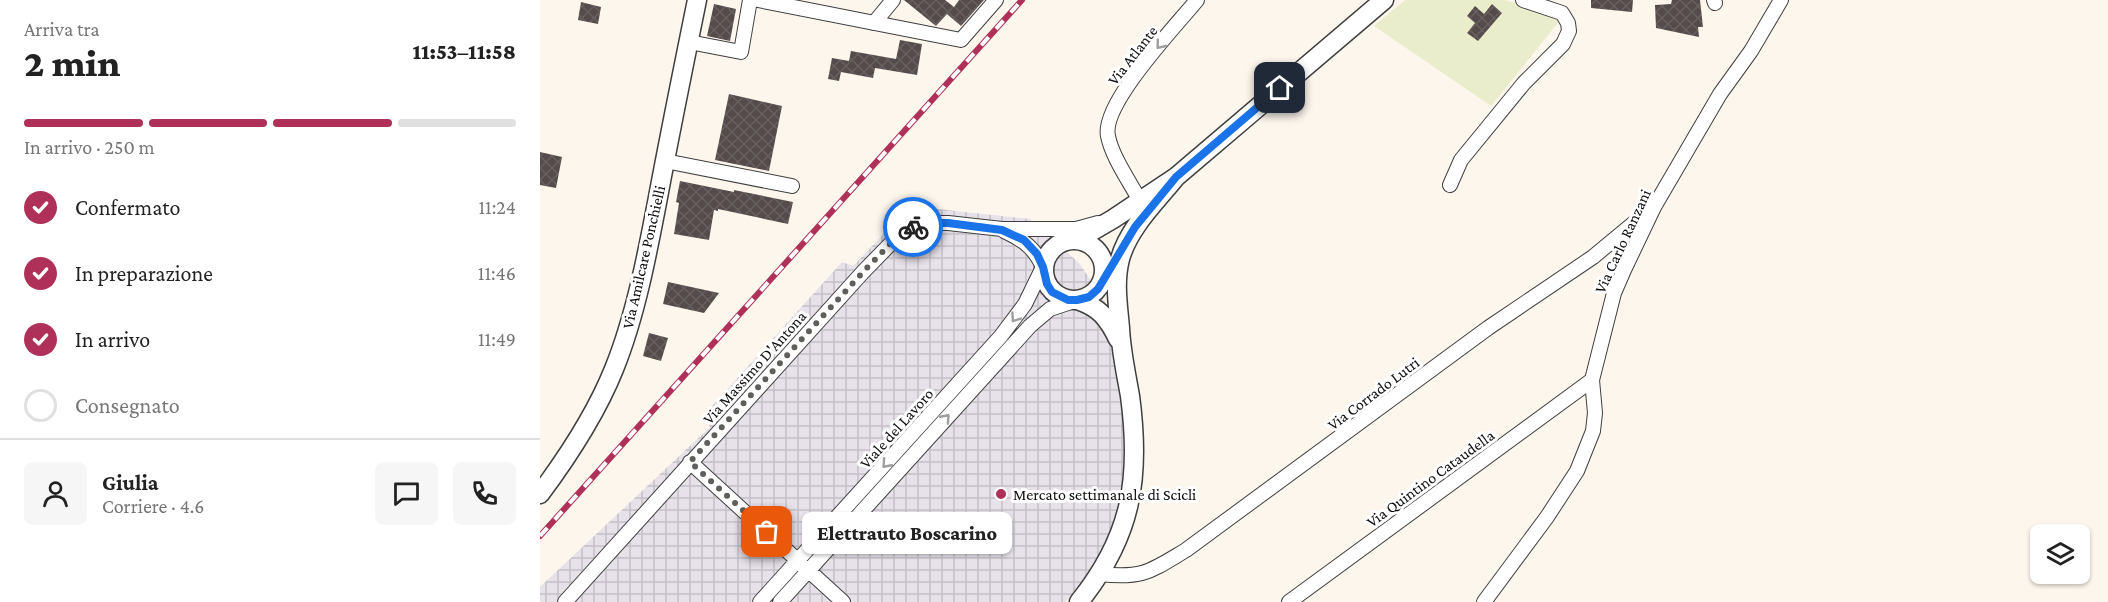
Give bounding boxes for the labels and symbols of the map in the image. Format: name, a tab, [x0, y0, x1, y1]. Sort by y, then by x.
street label: Via Atlante	[1104, 22, 1161, 88]
one-way arrow	[1156, 39, 1167, 50]
pin	[1254, 62, 1305, 113]
street label: Via Amilcare Ponchielli	[619, 184, 668, 330]
street label: Via Carlo Ranzani	[1591, 187, 1654, 296]
courier	[883, 197, 943, 257]
street label: Via Massimo D'Antona	[699, 307, 810, 427]
one-way arrow	[1011, 312, 1022, 323]
street label: Via Corrado Lutri	[1324, 353, 1422, 433]
street label: Viale del Lavoro	[856, 385, 937, 472]
one-way arrow	[939, 415, 950, 425]
street label: Via Quintino Cataudella	[1363, 426, 1498, 530]
one-way arrow	[882, 457, 893, 468]
place label: Mercato settimanale di Scicli	[1013, 486, 1196, 503]
marker: Mercato settimanale di Scicli	[994, 487, 1008, 501]
pin	[741, 506, 792, 557]
callout: Elettrauto Boscarino	[803, 511, 1013, 553]

